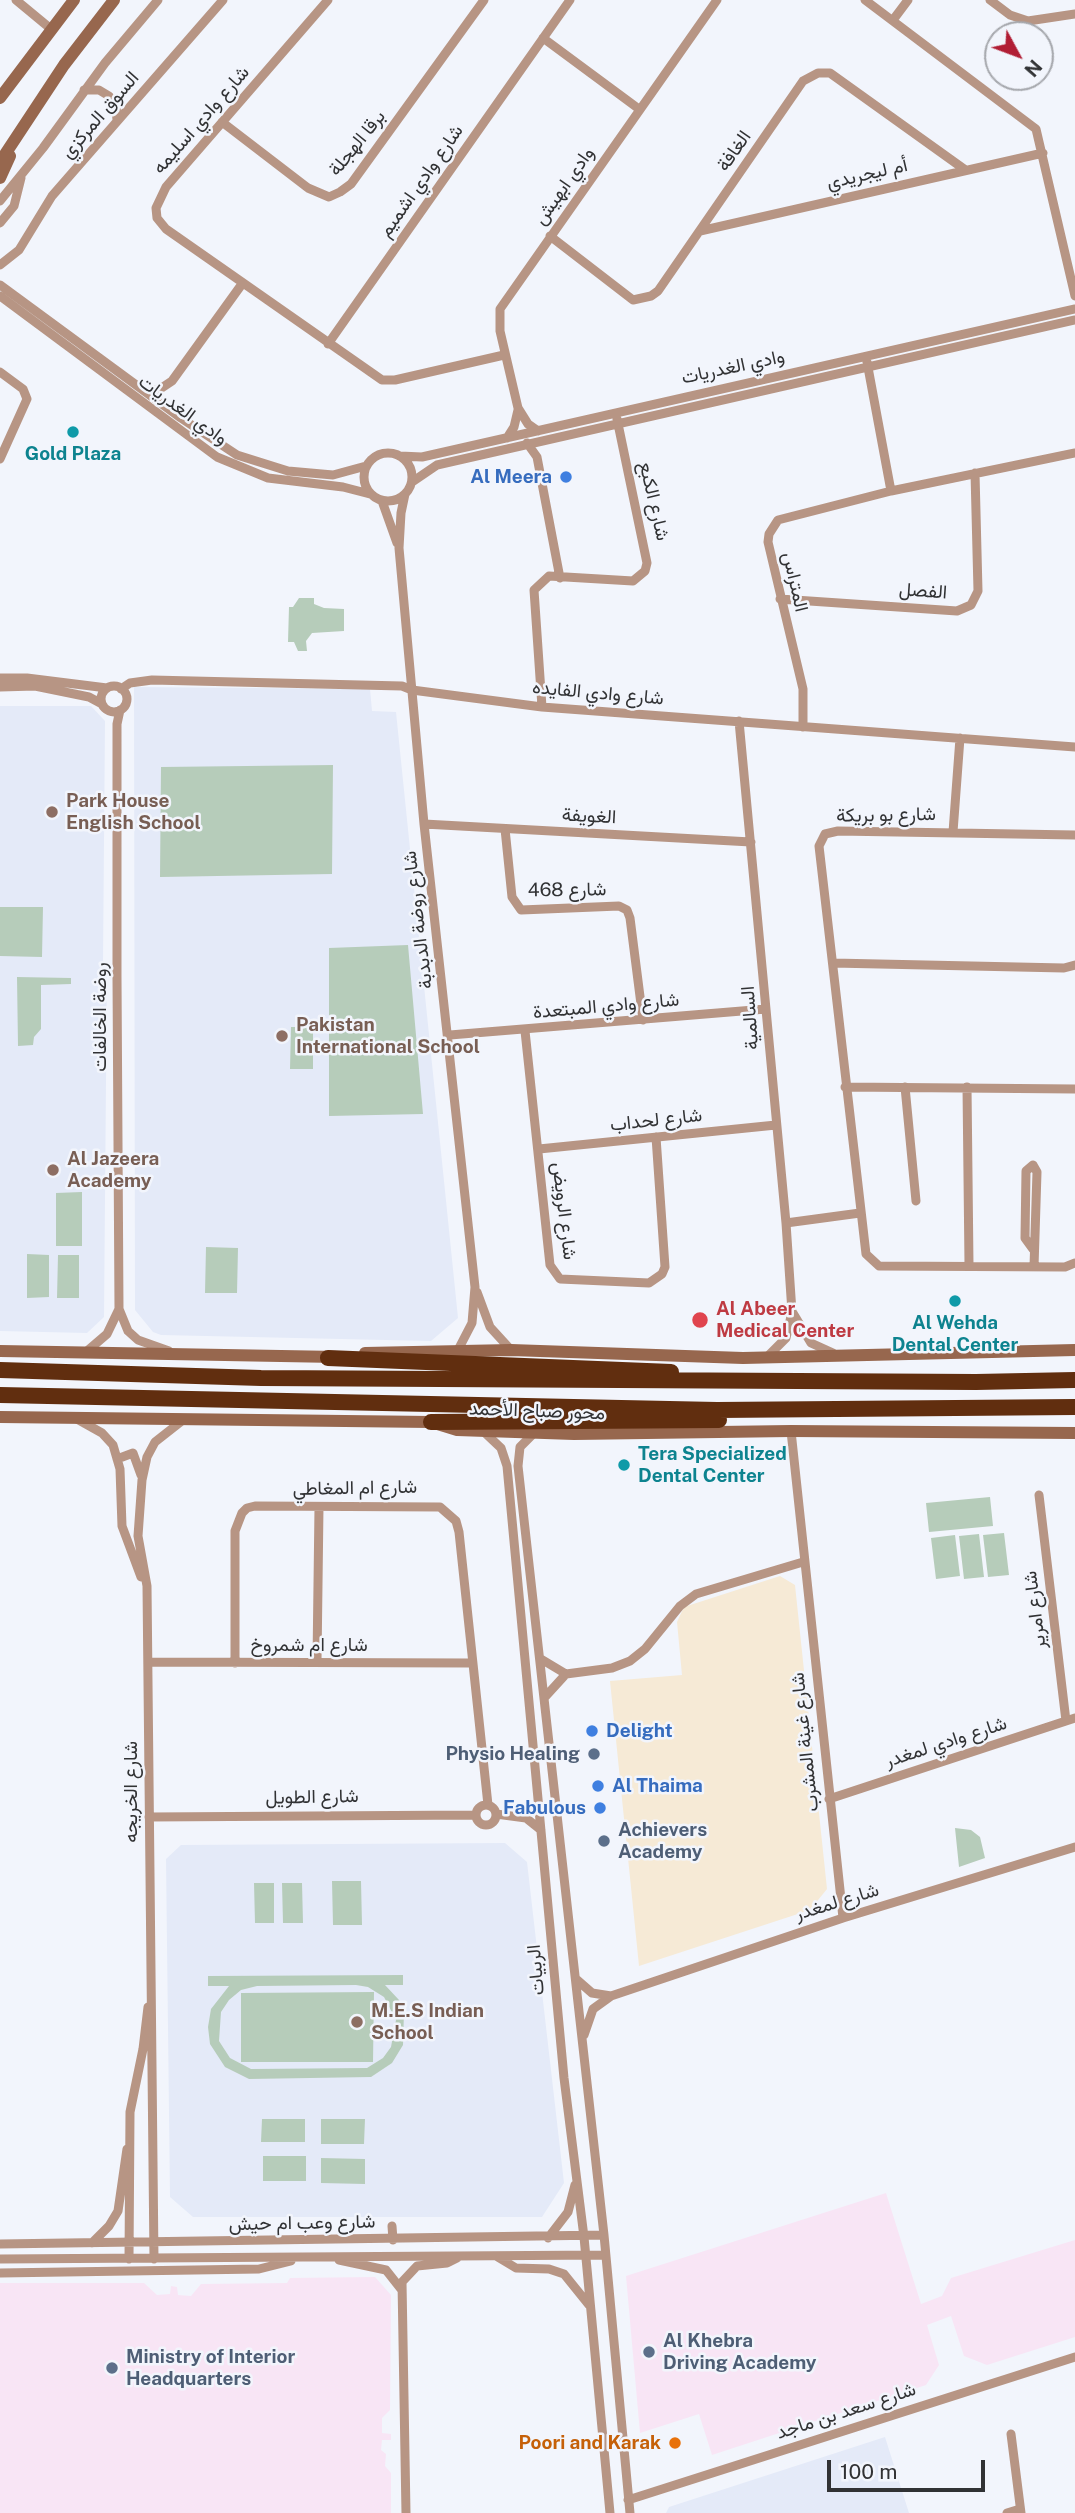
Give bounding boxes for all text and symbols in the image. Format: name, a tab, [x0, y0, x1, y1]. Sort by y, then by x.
north arrow	[984, 21, 1054, 91]
text: N	[1020, 56, 1047, 81]
street label: شارع وادي اسليمه	[148, 61, 254, 179]
street label: السوق المركزي	[56, 67, 144, 163]
street label: برقا الهجلة	[324, 105, 390, 181]
street label: شارع وادي اشميم	[374, 120, 468, 242]
street label: الغافة	[712, 126, 756, 176]
street label: وادي ابهيش	[529, 143, 599, 229]
street label: أم ليجريدي	[824, 154, 910, 194]
street label: وادي الغدريات	[679, 345, 787, 389]
street label: وادي الغدريات	[134, 370, 232, 450]
marker: Gold Plaza	[65, 424, 81, 440]
place label: Gold Plaza	[25, 443, 121, 465]
street label: شارع الكبع	[634, 459, 674, 543]
place label: Al Meera	[470, 466, 552, 488]
marker: Al Meera	[558, 469, 574, 485]
street label: المتراس	[777, 550, 813, 614]
street label: الفصل	[898, 578, 948, 604]
street label: شارع وادي الفايده	[531, 676, 665, 710]
place label: Park House English School	[66, 790, 201, 834]
street label: الغويفة	[561, 803, 617, 829]
street label: شارع بو بريكة	[836, 803, 936, 827]
marker: Park House English School	[44, 804, 60, 820]
street label: شارع روضة الدبدبة	[398, 850, 438, 990]
street label: شارع 468	[527, 878, 607, 902]
street label: روضة الخالفات	[89, 962, 111, 1072]
street label: السالمية	[736, 985, 764, 1051]
street label: شارع وادي المبتعدة	[532, 988, 680, 1024]
place label: Pakistan International School	[296, 1014, 480, 1058]
marker: Pakistan International School	[274, 1028, 290, 1044]
street label: شارع لحداب	[609, 1104, 703, 1136]
place label: Al Jazeera Academy	[67, 1148, 159, 1192]
street label: شارع الرويض	[547, 1161, 581, 1261]
marker: Al Jazeera Academy	[45, 1162, 61, 1178]
marker: Al Wehda Dental Center	[947, 1293, 963, 1309]
place label: Al Abeer Medical Center	[716, 1298, 854, 1342]
marker: Al Abeer Medical Center	[690, 1310, 710, 1330]
place label: Al Wehda Dental Center	[892, 1312, 1018, 1356]
street label: محور صباح الأحمد	[468, 1397, 606, 1425]
place label: Tera Specialized Dental Center	[638, 1443, 787, 1487]
marker: Tera Specialized Dental Center	[616, 1457, 632, 1473]
street label: شارع ام المغاطي	[293, 1476, 417, 1500]
street label: شارع امرير	[1019, 1570, 1051, 1650]
street label: شارع ام شمروخ	[250, 1634, 368, 1656]
street label: شارع غينة المشرب	[786, 1671, 824, 1813]
street label: شارع وادي لمغدر	[882, 1712, 1010, 1772]
place label: Delight	[606, 1720, 673, 1742]
marker: Delight	[584, 1723, 600, 1739]
street label: شارع الخريجه	[120, 1741, 142, 1843]
place label: Physio Healing	[445, 1743, 580, 1765]
marker: Physio Healing	[586, 1746, 602, 1762]
place label: Al Thaima	[612, 1775, 703, 1797]
marker: Al Thaima	[590, 1778, 606, 1794]
street label: شارع الطويل	[265, 1785, 359, 1809]
place label: Fabulous	[503, 1797, 586, 1819]
marker: Fabulous	[592, 1800, 608, 1816]
place label: Achievers Academy	[618, 1819, 707, 1863]
marker: Achievers Academy	[596, 1833, 612, 1849]
street label: شارع لمغدر	[792, 1878, 882, 1926]
street label: الربيات	[522, 1944, 550, 1996]
place label: M.E.S Indian School	[371, 2000, 484, 2044]
marker: M.E.S Indian School	[349, 2014, 365, 2030]
street label: شارع وعب ام حيش	[228, 2210, 376, 2236]
place label: Al Khebra Driving Academy	[663, 2330, 817, 2374]
marker: Al Khebra Driving Academy	[641, 2344, 657, 2360]
place label: Ministry of Interior Headquarters	[126, 2346, 295, 2390]
marker: Ministry of Interior Headquarters	[104, 2360, 120, 2376]
street label: شارع سعد بن ماجد	[773, 2378, 919, 2444]
place label: Poori and Karak	[518, 2432, 661, 2454]
marker: Poori and Karak	[667, 2435, 683, 2451]
scale bar	[830, 2446, 988, 2490]
text: 100 m	[840, 2459, 897, 2484]

